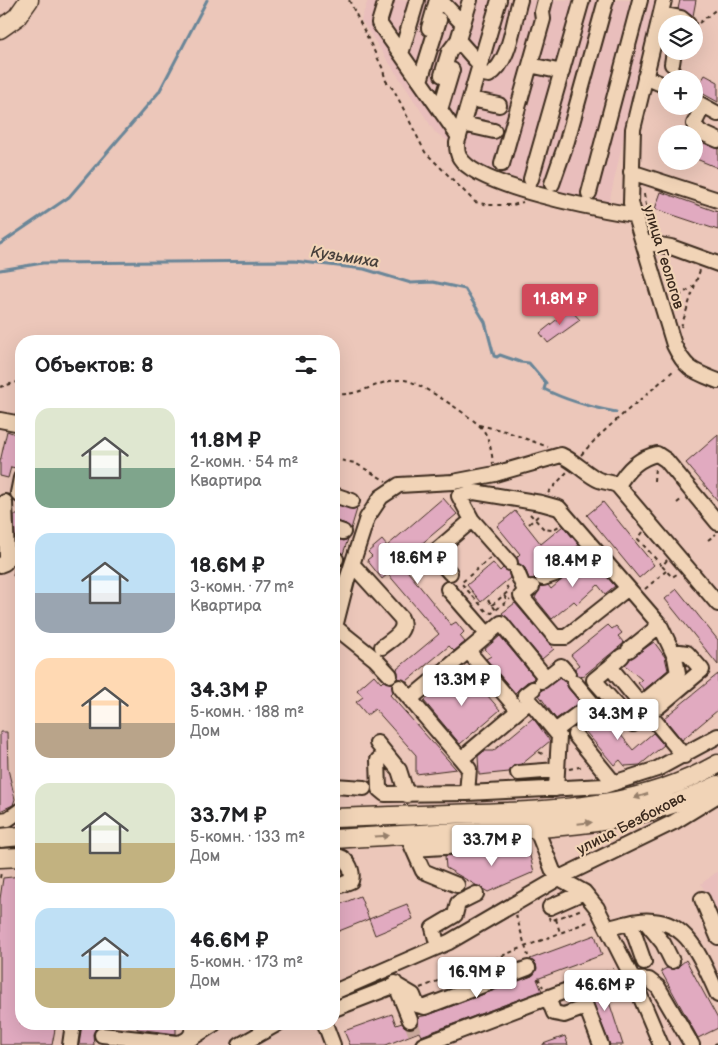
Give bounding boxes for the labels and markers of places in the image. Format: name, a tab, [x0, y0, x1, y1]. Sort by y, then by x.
pin: 11.8M ₽	[514, 284, 606, 326]
pin: 18.6M ₽	[372, 542, 464, 585]
pin: 18.4M ₽	[527, 546, 619, 588]
pin: 13.3M ₽	[416, 664, 508, 707]
pin: 34.3M ₽	[572, 698, 664, 741]
pin: 33.7M ₽	[446, 824, 538, 867]
pin: 16.9M ₽	[431, 956, 523, 999]
pin: 46.6M ₽	[559, 970, 651, 1012]

